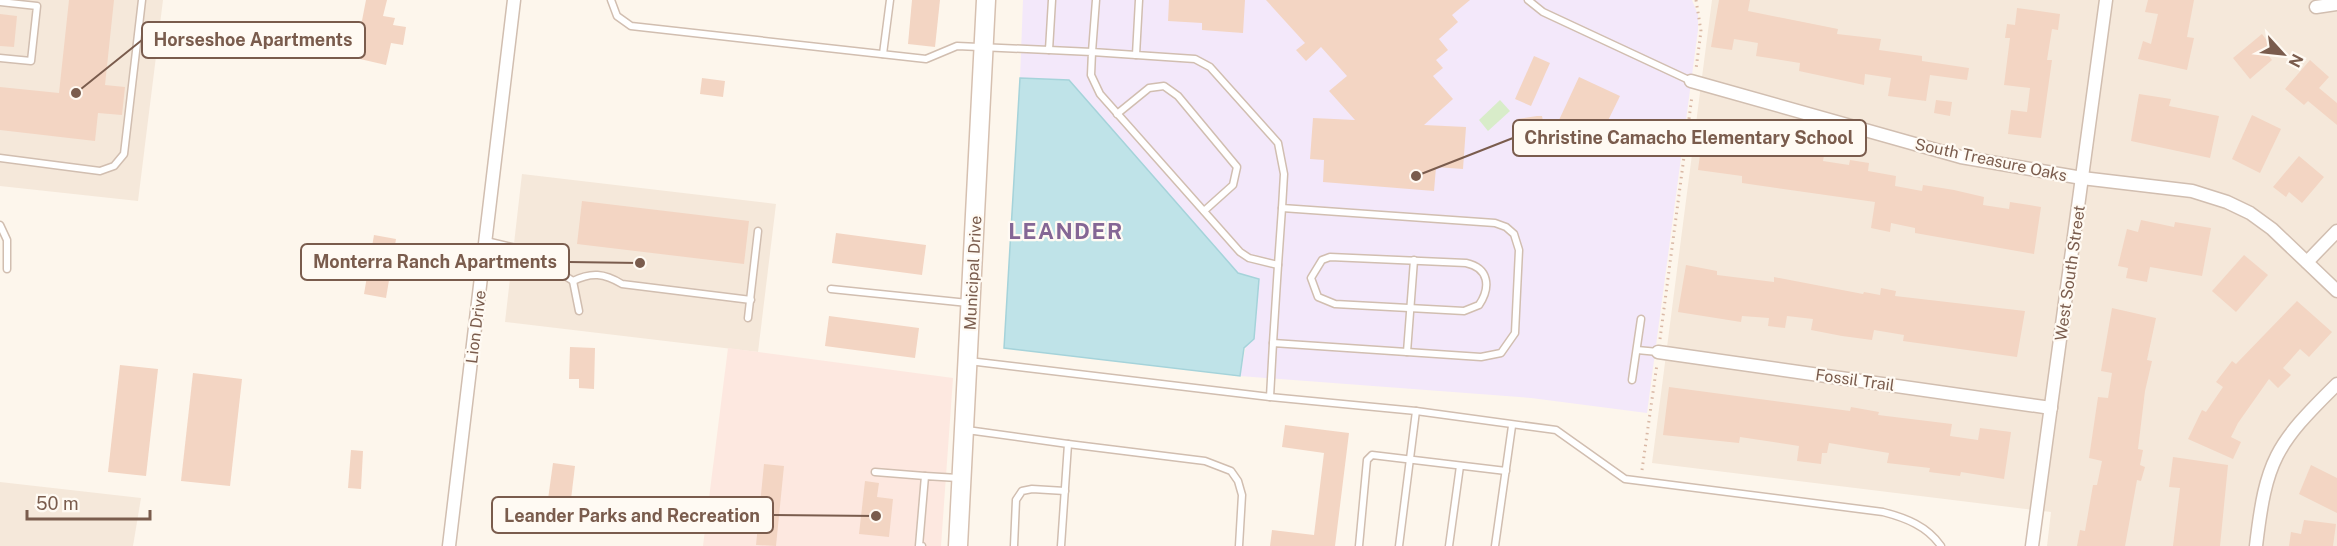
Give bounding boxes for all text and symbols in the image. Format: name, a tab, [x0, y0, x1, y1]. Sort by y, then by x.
callout: Horseshoe Apartments	[142, 22, 365, 58]
north arrow	[2253, 24, 2313, 84]
text: Horseshoe Apartments	[154, 29, 352, 50]
text: N	[2285, 51, 2307, 70]
callout: Christine Camacho Elementary School	[1513, 120, 1866, 156]
text: Christine Camacho Elementary School	[1524, 127, 1854, 148]
street label: South Treasure Oaks	[1913, 135, 2069, 185]
street label: West South Street	[2051, 204, 2089, 342]
street label: Municipal Drive	[961, 215, 985, 331]
district label: LEANDER	[1008, 218, 1124, 244]
callout: Monterra Ranch Apartments	[301, 244, 569, 280]
text: Monterra Ranch Apartments	[313, 251, 557, 272]
street label: Lion Drive	[462, 289, 490, 365]
street label: Fossil Trail	[1814, 365, 1896, 395]
scale bar	[27, 483, 150, 521]
text: 50 m	[36, 493, 79, 514]
callout: Leander Parks and Recreation	[492, 497, 773, 533]
text: Leander Parks and Recreation	[504, 505, 760, 526]

